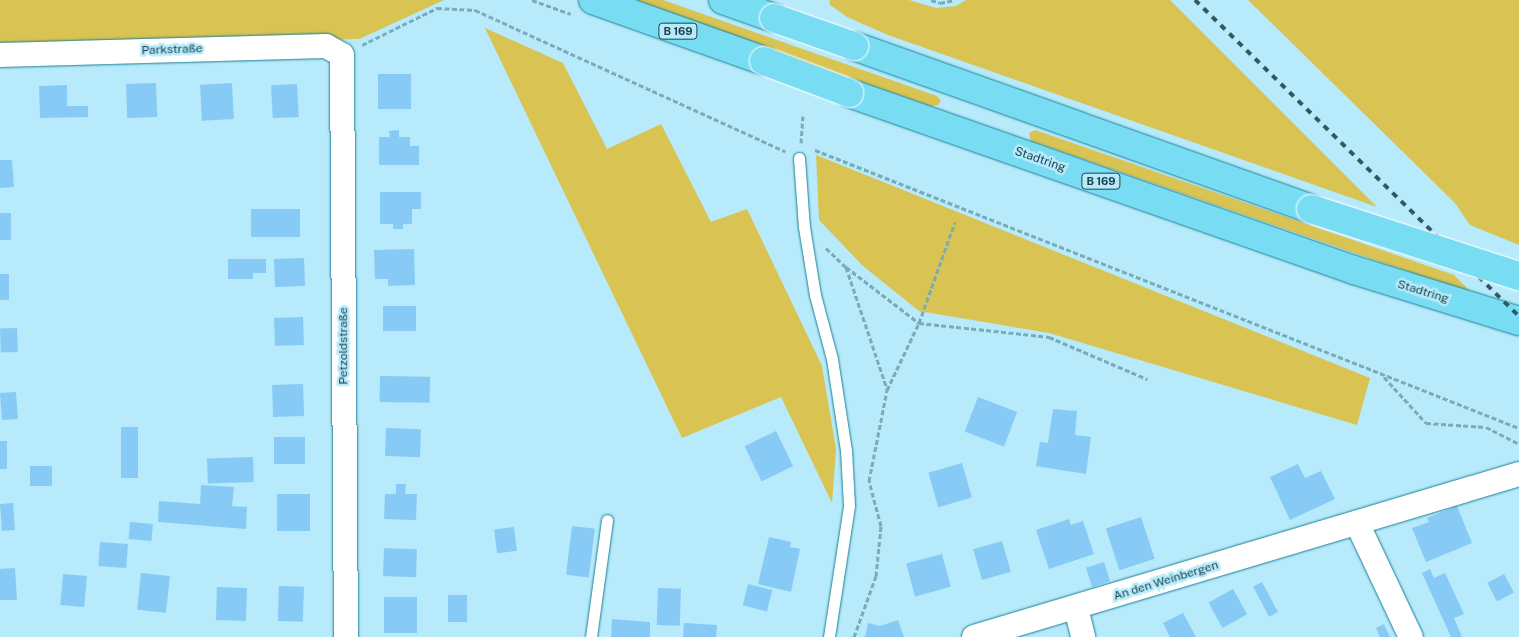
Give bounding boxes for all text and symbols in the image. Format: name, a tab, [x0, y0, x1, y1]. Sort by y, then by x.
road number: B 169	[658, 22, 698, 40]
street label: Parkstraße	[141, 42, 203, 58]
street label: Stadtring	[1013, 145, 1067, 175]
road number: B 169	[1081, 172, 1121, 190]
street label: Stadtring	[1396, 277, 1450, 307]
street label: Petzoldstraße	[337, 307, 351, 385]
street label: An den Weinbergen	[1112, 558, 1220, 604]

